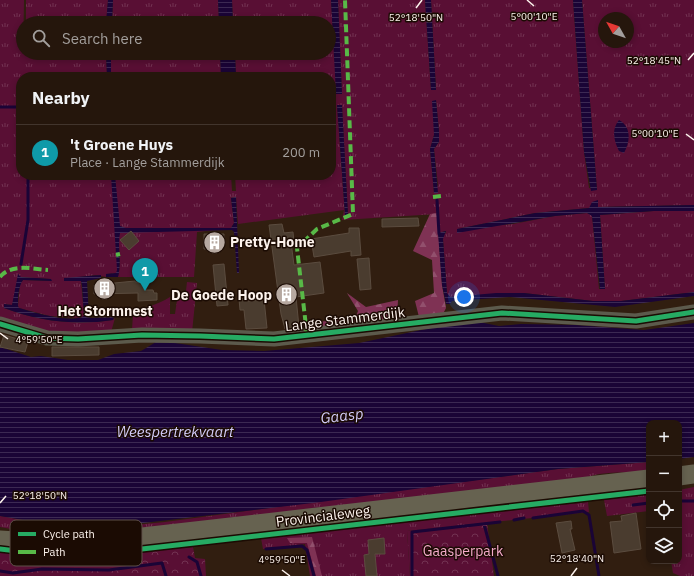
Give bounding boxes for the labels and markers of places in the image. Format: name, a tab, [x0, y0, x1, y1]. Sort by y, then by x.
building icon: Pretty-Home	[201, 229, 227, 255]
place label: Pretty-Home	[230, 233, 315, 251]
pin: 1	[132, 258, 158, 291]
building icon: Het Stormnest	[92, 276, 118, 302]
building icon: De Goede Hoop	[274, 282, 300, 308]
place label: De Goede Hoop	[171, 286, 272, 304]
place label: Het Stormnest	[57, 302, 153, 320]

